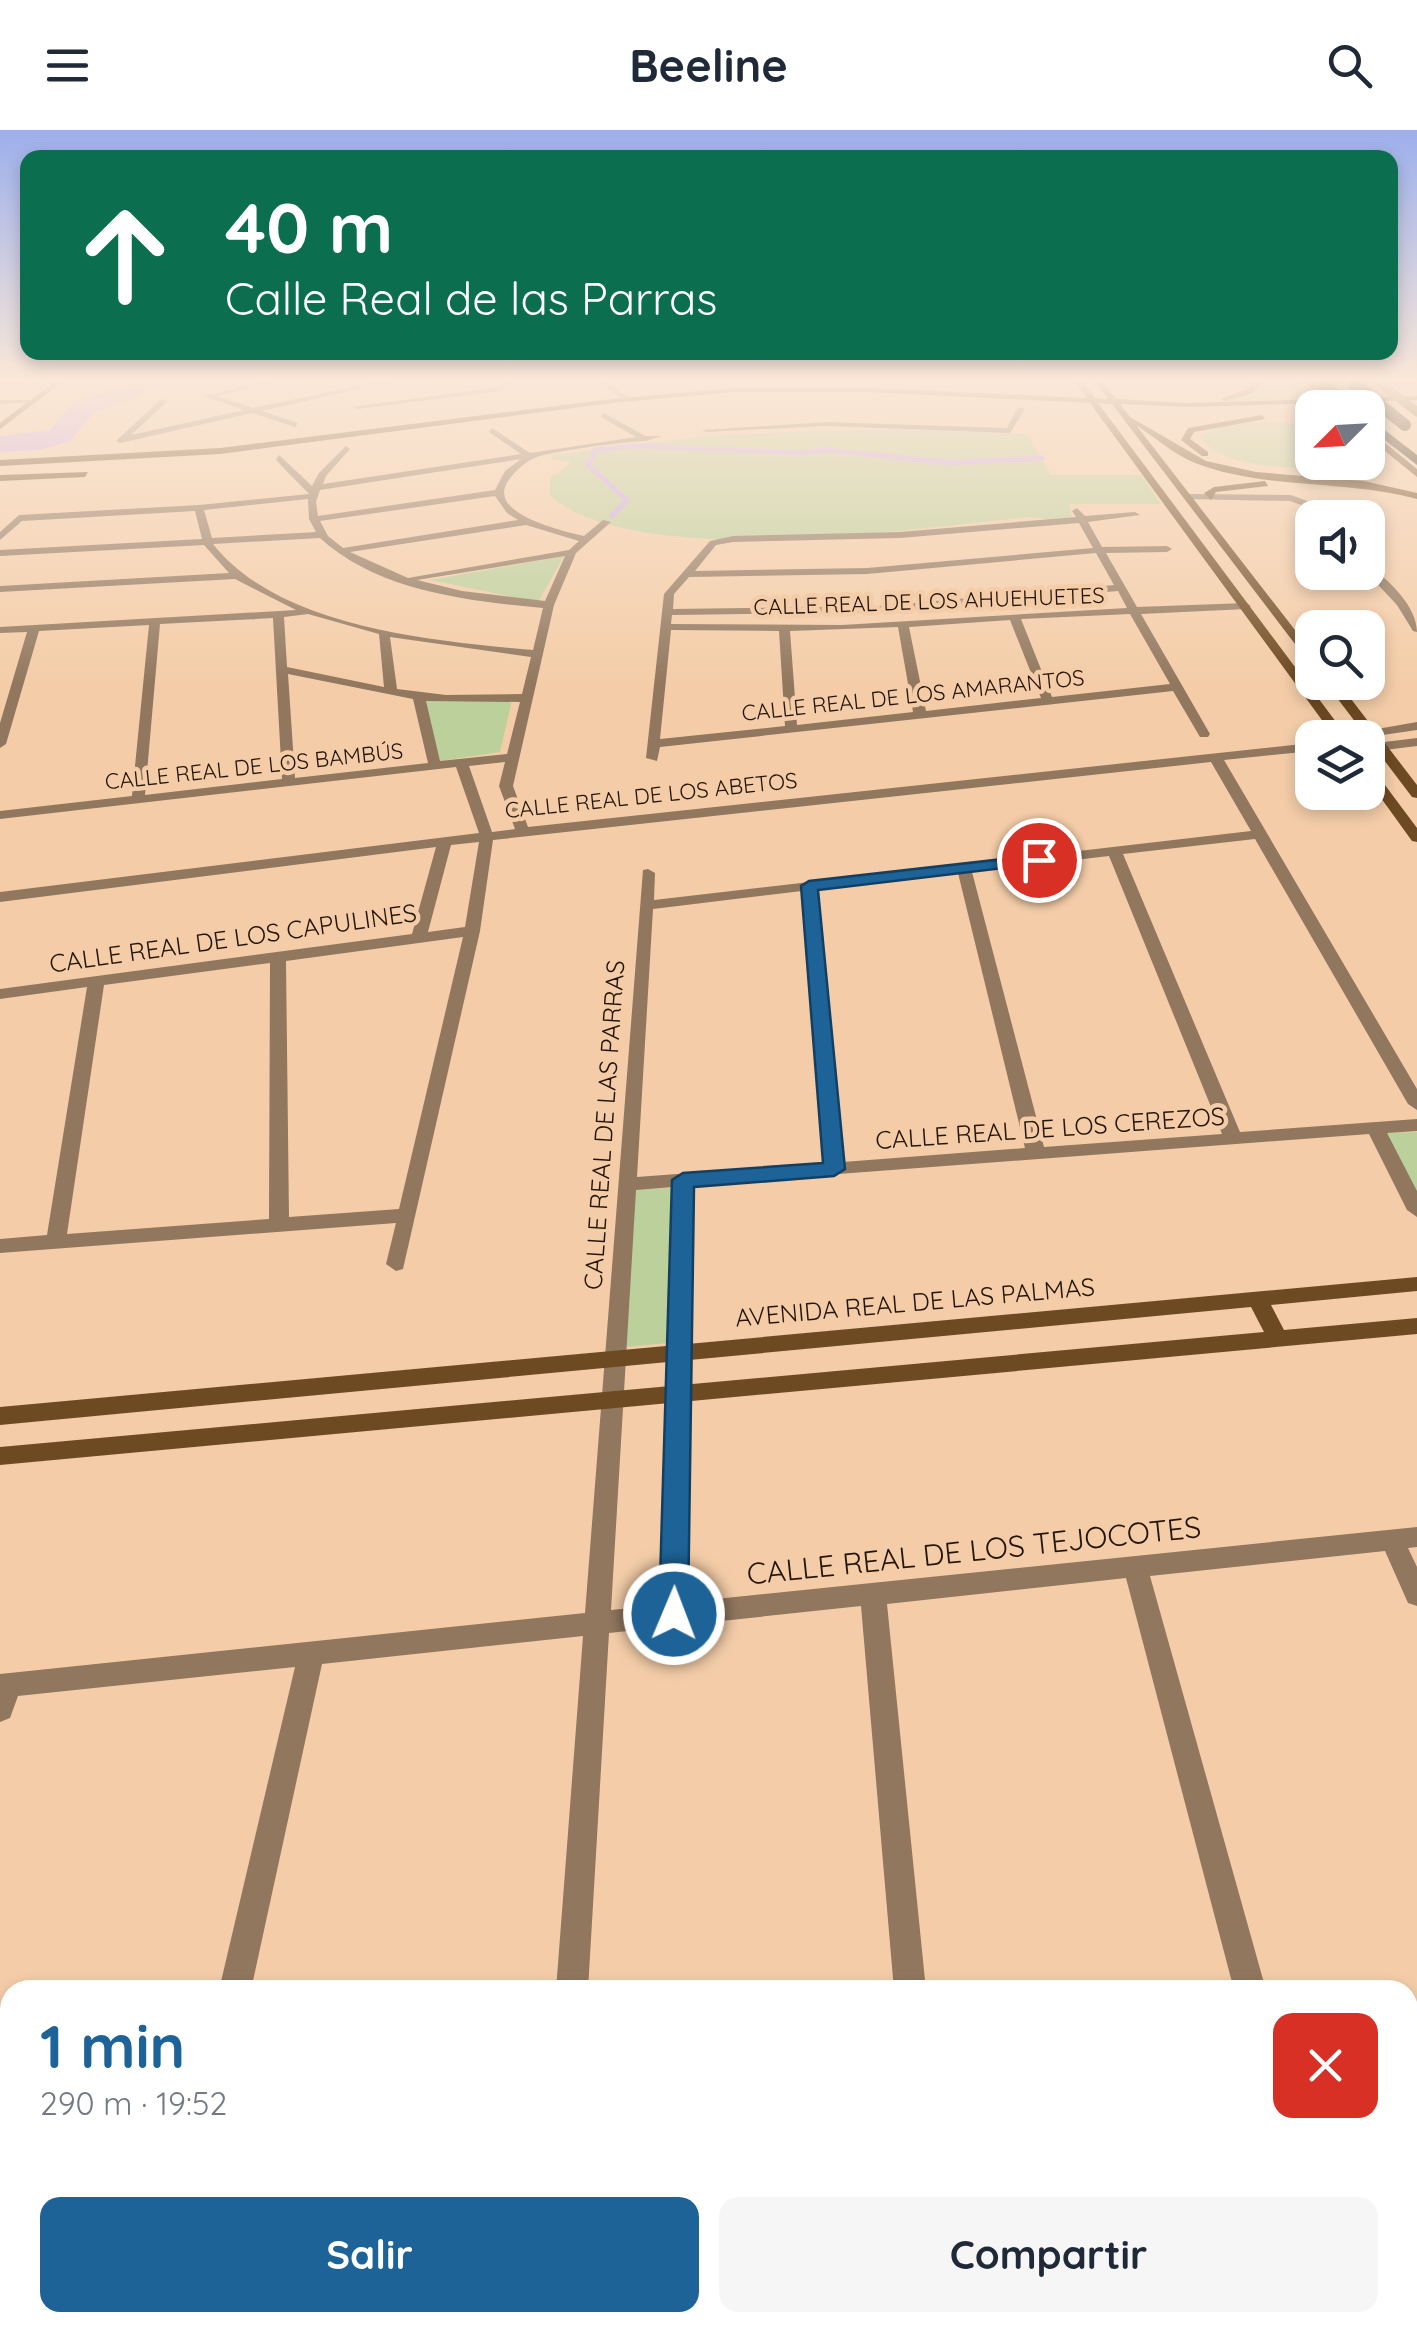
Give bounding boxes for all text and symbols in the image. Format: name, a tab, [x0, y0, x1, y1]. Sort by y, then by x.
text: Beeline	[629, 37, 788, 93]
icon: menu	[40, 38, 95, 93]
icon: search	[1322, 38, 1377, 93]
text: 40 m	[225, 183, 393, 271]
icon: ahead	[60, 190, 190, 320]
text: Calle Real de las Parras	[225, 270, 717, 326]
north arrow	[1295, 390, 1385, 480]
map controls	[1295, 390, 1385, 810]
button: sound	[1295, 500, 1385, 590]
street label: CALLE REAL DE LOS AHUEHUETES	[753, 581, 1105, 621]
button: search	[1295, 610, 1385, 700]
street label: CALLE REAL DE LOS AMARANTOS	[740, 663, 1086, 727]
button: layers	[1295, 720, 1385, 810]
street label: CALLE REAL DE LOS BAMBÚS	[104, 736, 404, 796]
street label: CALLE REAL DE LOS ABETOS	[503, 766, 799, 824]
pin	[997, 818, 1082, 903]
icon: arrive	[1012, 833, 1067, 888]
street label: CALLE REAL DE LOS CAPULINES	[47, 896, 419, 979]
street label: CALLE REAL DE LAS PARRAS	[577, 959, 630, 1291]
street label: CALLE REAL DE LOS CEREZOS	[874, 1100, 1226, 1155]
street label: AVENIDA REAL DE LAS PALMAS	[734, 1270, 1096, 1333]
street label: CALLE REAL DE LOS TEJOCOTES	[745, 1507, 1203, 1593]
position arrow	[622, 1562, 726, 1666]
text: 1 min	[40, 2008, 185, 2083]
button: close	[1273, 2013, 1378, 2118]
text: 290 m · 19:52	[40, 2083, 227, 2123]
button: Salir	[40, 2197, 699, 2312]
button: Compartir	[719, 2197, 1378, 2312]

